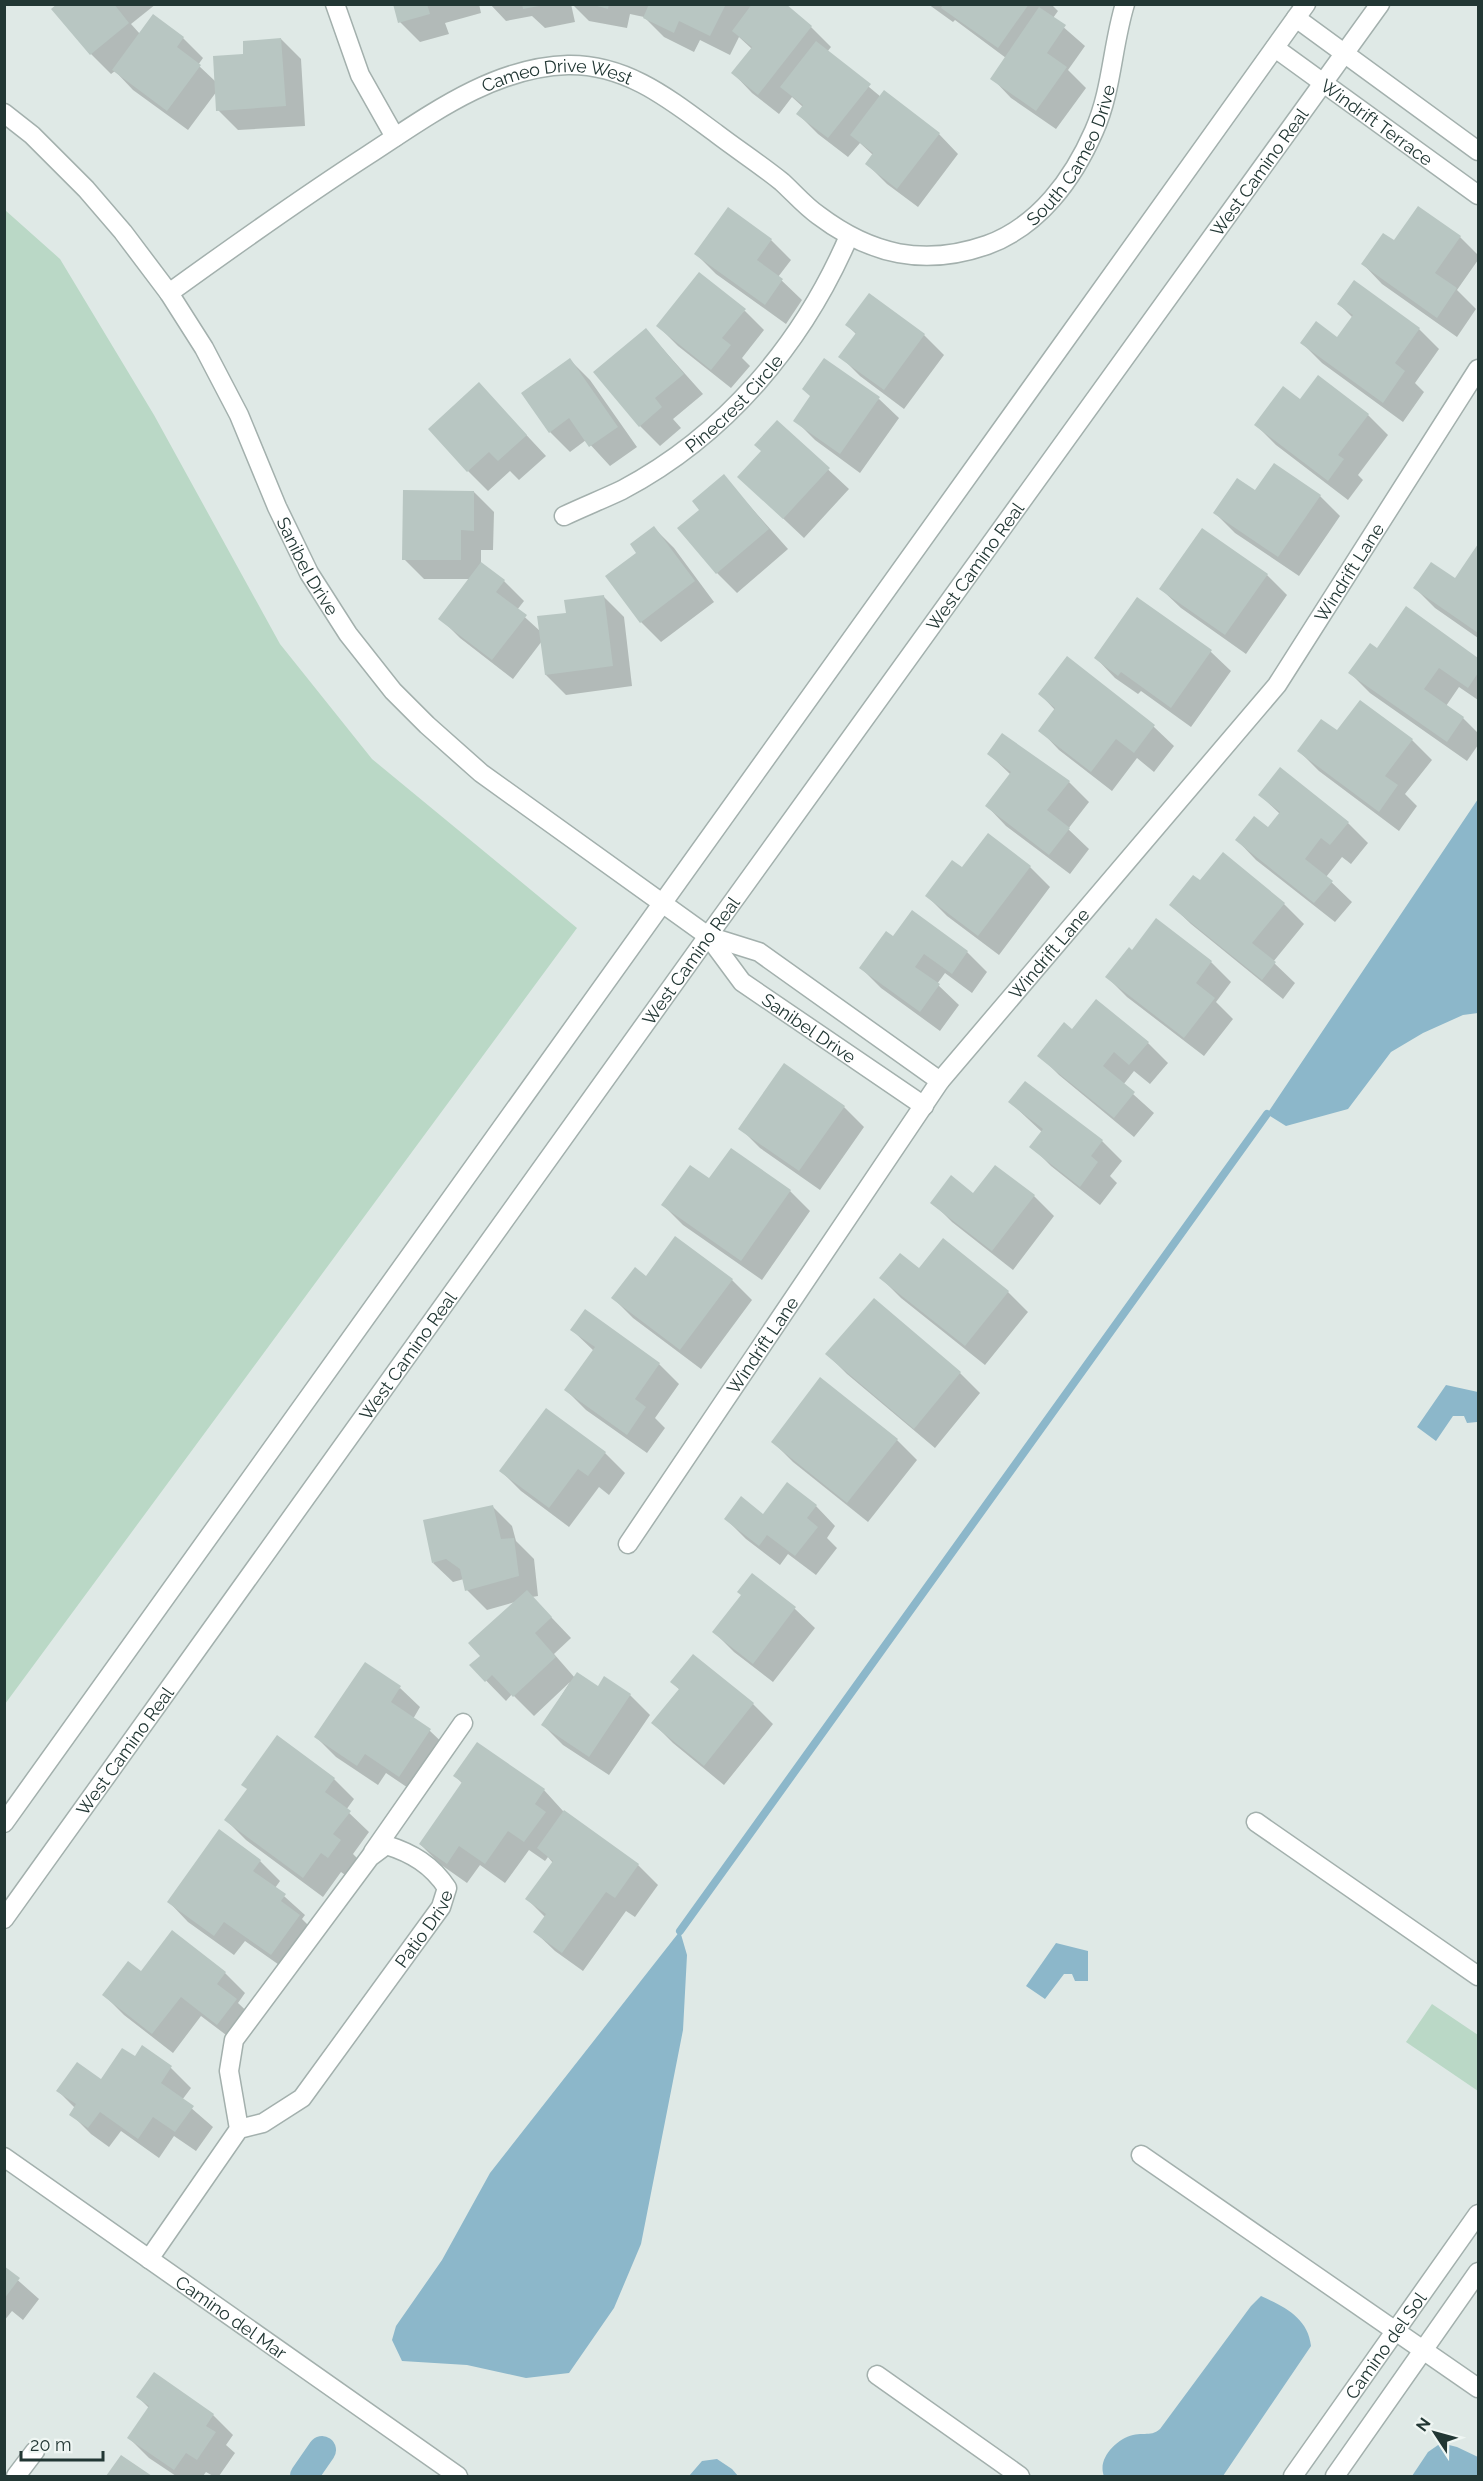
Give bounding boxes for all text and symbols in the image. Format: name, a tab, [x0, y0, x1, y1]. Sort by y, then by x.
street label: Cameo Drive West	[478, 54, 636, 96]
street label: Windrift Terrace	[1317, 74, 1437, 170]
street label: South Cameo Drive	[1022, 82, 1119, 230]
street label: West Camino Real	[1206, 104, 1312, 240]
street label: Pinecrest Circle	[681, 350, 787, 456]
street label: West Camino Real	[921, 498, 1028, 634]
street label: Sanibel Drive	[273, 513, 344, 619]
street label: Windrift Lane	[1310, 519, 1388, 625]
street label: West Camino Real	[637, 892, 744, 1029]
street label: Windrift Lane	[1004, 903, 1093, 1003]
street label: Sanibel Drive	[758, 988, 860, 1067]
street label: West Camino Real	[354, 1287, 461, 1424]
street label: Windrift Lane	[722, 1292, 803, 1398]
street label: West Camino Real	[72, 1682, 178, 1819]
street label: Patio Drive	[390, 1887, 456, 1971]
street label: Camino del Mar	[172, 2271, 292, 2363]
street label: Camino del Sol	[1340, 2288, 1430, 2403]
north arrow	[1405, 2403, 1465, 2463]
text: N	[1412, 2414, 1435, 2435]
scale bar	[21, 2424, 104, 2462]
text: 20 m	[30, 2434, 72, 2455]

